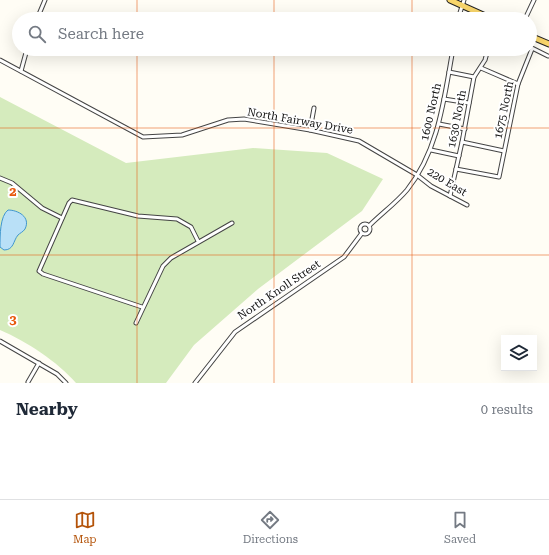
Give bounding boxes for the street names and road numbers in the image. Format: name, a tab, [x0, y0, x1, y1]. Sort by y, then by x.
street label: 1675 North	[492, 80, 516, 140]
street label: 1600 North	[418, 82, 444, 142]
street label: 1630 North	[445, 89, 469, 149]
street label: North Fairway Drive	[246, 105, 354, 137]
street label: 220 East	[425, 165, 469, 199]
street label: North Knoll Street	[235, 257, 323, 323]

